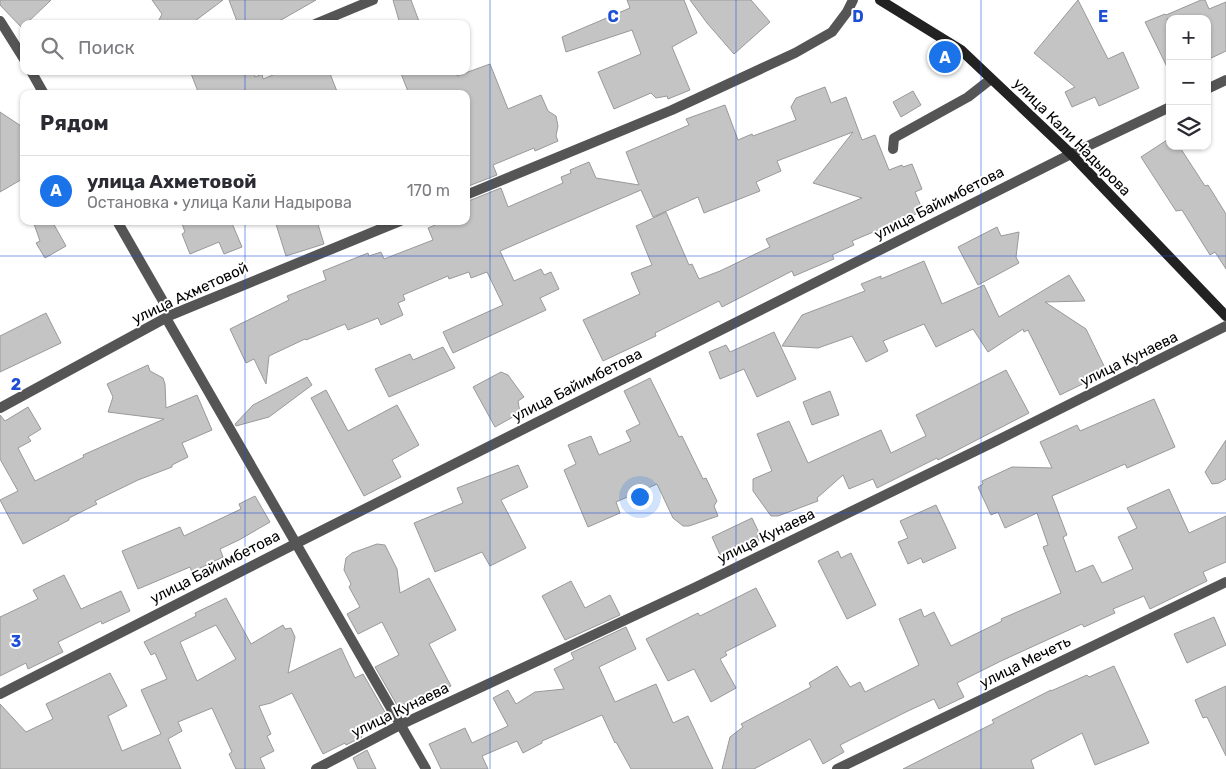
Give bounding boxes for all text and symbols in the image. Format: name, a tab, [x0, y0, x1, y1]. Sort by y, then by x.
text: C	[607, 7, 619, 26]
text: D	[852, 7, 864, 26]
text: E	[1098, 7, 1108, 26]
map controls	[1166, 15, 1211, 150]
button: +	[1166, 15, 1211, 60]
search box	[20, 20, 470, 75]
icon: search	[38, 34, 66, 62]
text: Поиск	[78, 36, 135, 59]
pin: A	[929, 38, 961, 76]
button: −	[1166, 60, 1211, 105]
street label: улица Кали Надырова	[1009, 74, 1135, 200]
button: layers	[1166, 105, 1211, 150]
text: Рядом	[40, 110, 109, 135]
street label: улица Байимбетова	[871, 162, 1007, 244]
text: улица Ахметовой	[87, 170, 256, 193]
text: A	[50, 181, 62, 200]
text: 170 m	[407, 181, 450, 200]
text: Остановка · улица Кали Надырова	[87, 193, 352, 212]
street label: улица Ахметовой	[129, 258, 251, 328]
street label: улица Кунаева	[1077, 328, 1181, 390]
street label: улица Байимбетова	[509, 344, 645, 426]
text: 2	[11, 375, 21, 394]
your location	[627, 484, 653, 510]
street label: улица Кунаева	[714, 505, 818, 567]
street label: улица Байимбетова	[147, 526, 283, 608]
text: 3	[11, 632, 21, 651]
street label: улица Мечеть	[977, 632, 1074, 692]
street label: улица Кунаева	[348, 679, 452, 741]

